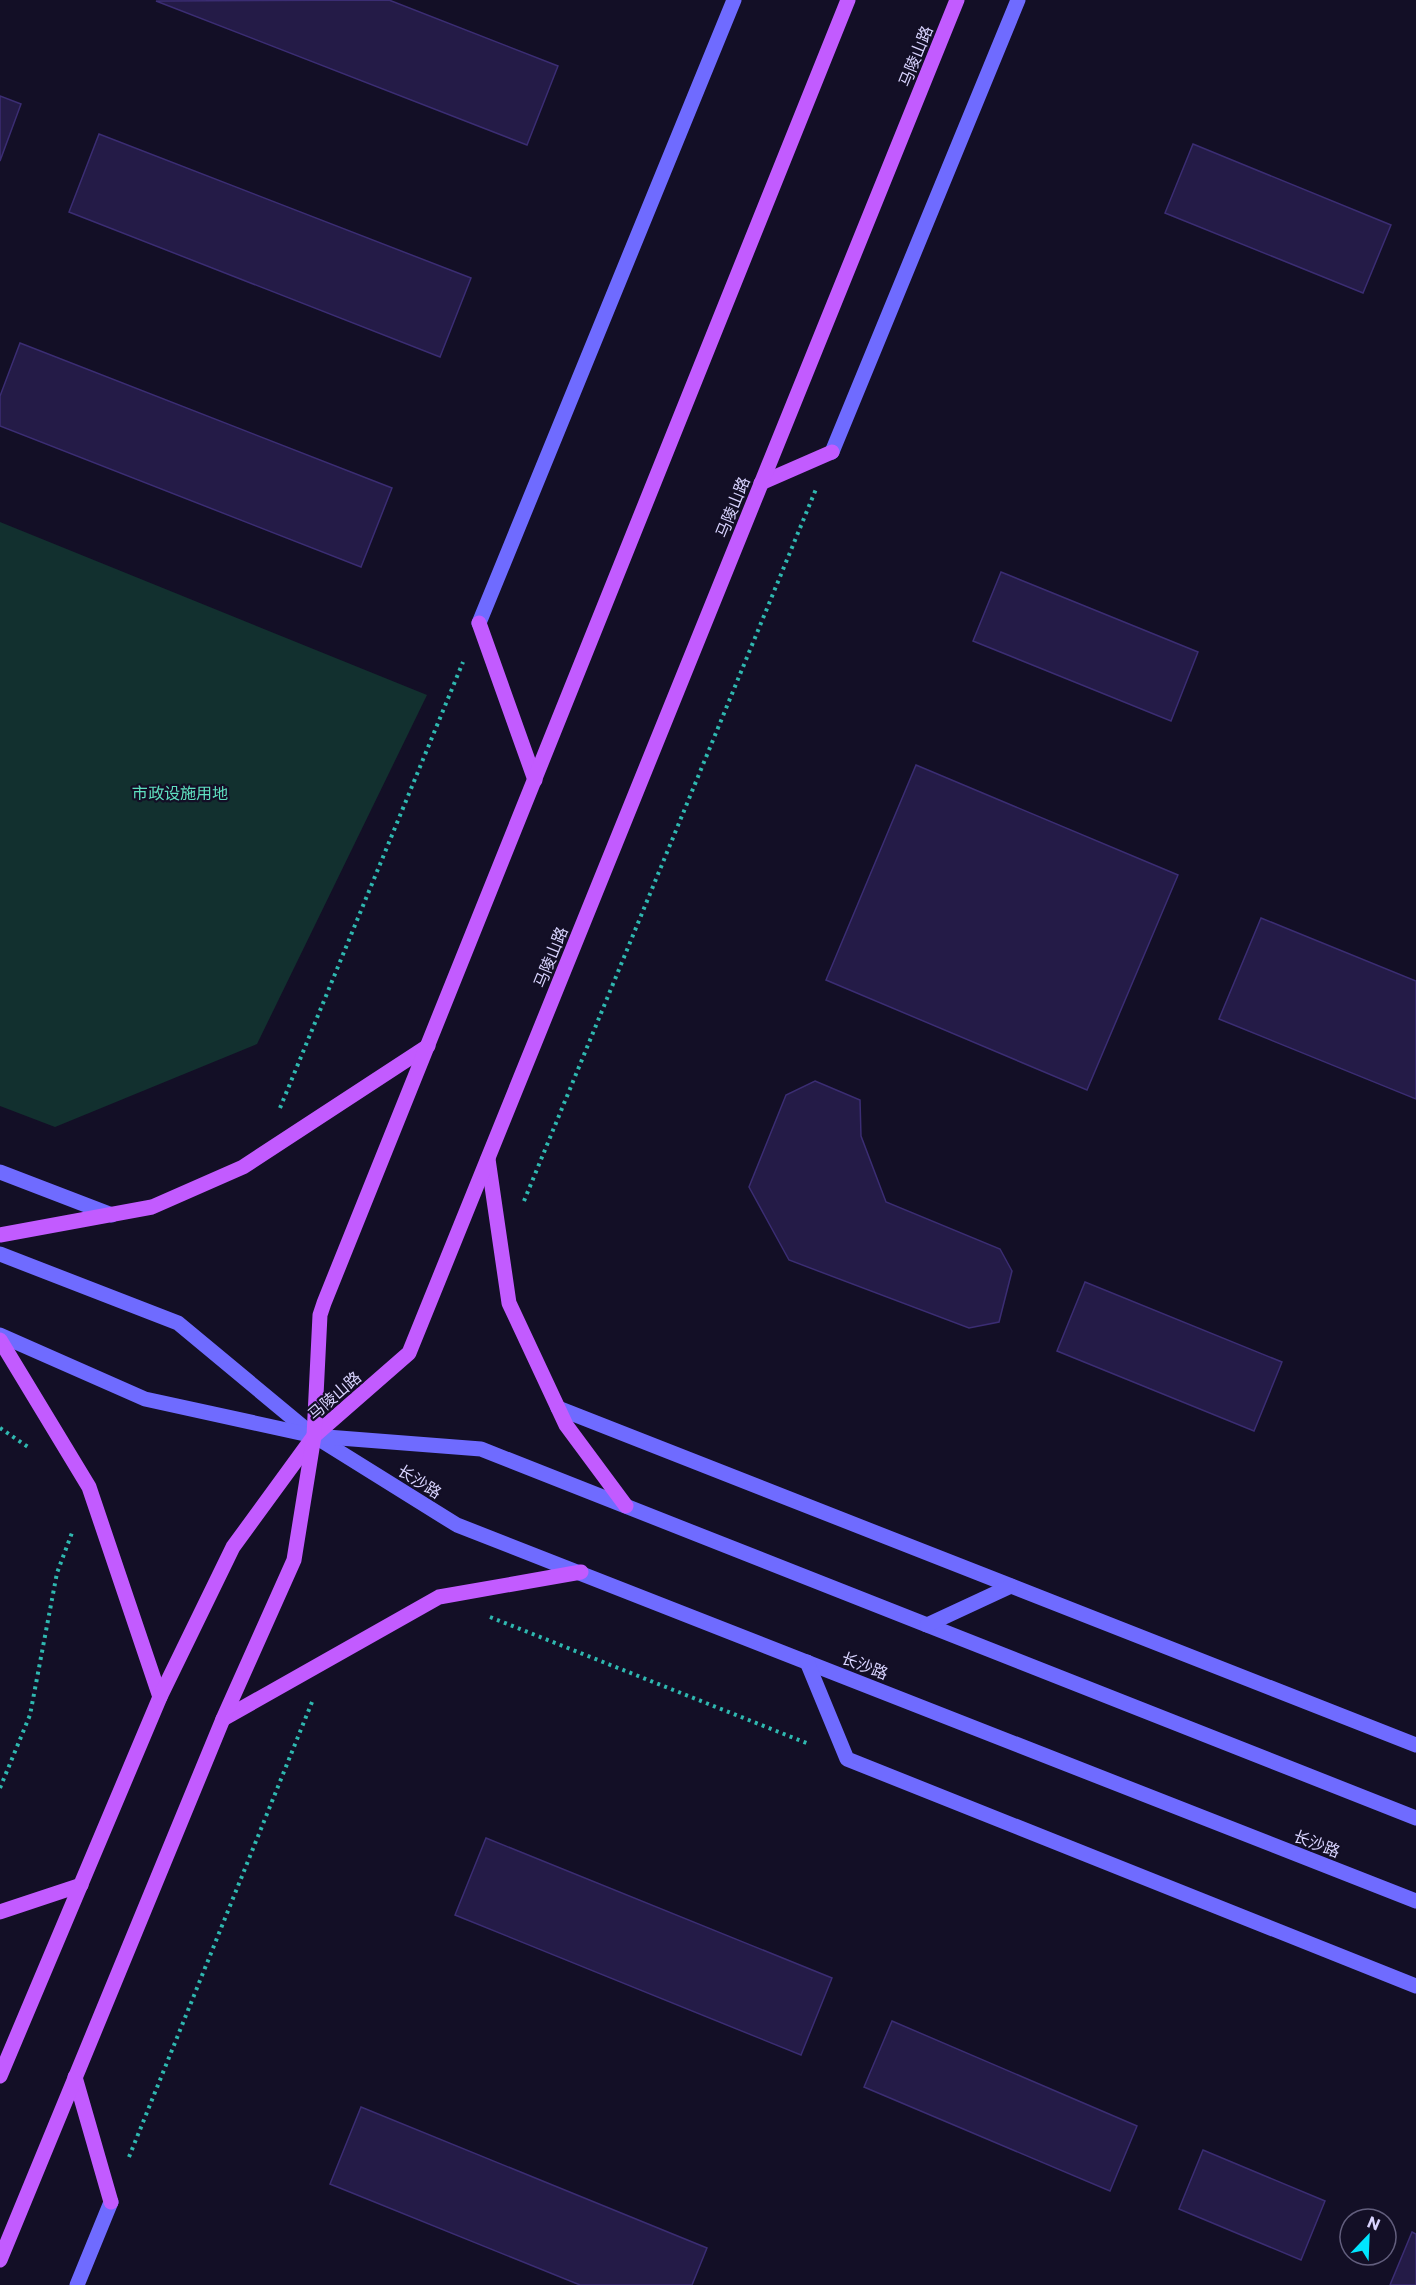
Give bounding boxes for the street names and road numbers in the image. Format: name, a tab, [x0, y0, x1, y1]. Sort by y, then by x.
street label: 马陵山路	[894, 23, 936, 89]
street label: 马陵山路	[711, 474, 753, 540]
street label: 马陵山路	[529, 924, 571, 990]
street label: 马陵山路	[304, 1367, 364, 1423]
street label: 长沙路	[395, 1460, 445, 1502]
street label: 长沙路	[839, 1648, 891, 1682]
street label: 长沙路	[1291, 1826, 1343, 1860]

